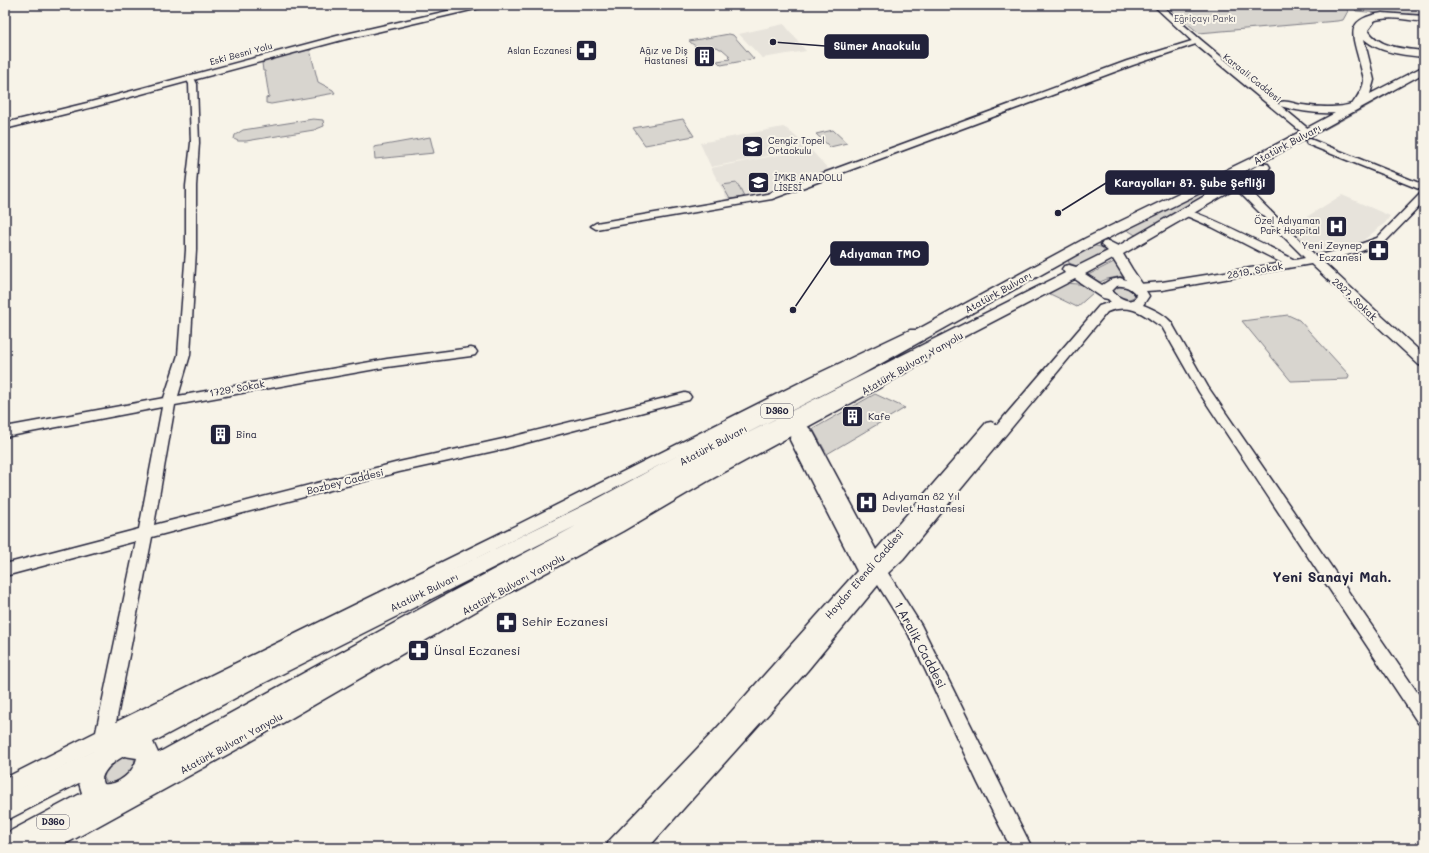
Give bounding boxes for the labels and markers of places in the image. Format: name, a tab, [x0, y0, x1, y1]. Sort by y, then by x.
callout: Sümer Anaokulu	[825, 35, 928, 58]
pharmacy icon: Aslan Eczanesi	[574, 38, 600, 64]
building icon: Ağız ve Diş Hastanesi	[691, 43, 717, 69]
place label: Aslan Eczanesi	[507, 45, 572, 56]
place label: Ağız ve Diş Hastanesi	[639, 45, 688, 66]
school or university icon: Cengiz Topel Ortaokulu	[740, 133, 766, 159]
place label: Cengiz Topel Ortaokulu	[768, 135, 825, 156]
school or university icon: İMKB ANADOLU LİSESİ	[745, 170, 771, 196]
callout: Karayolları 87. Şube Şefliği	[1106, 171, 1274, 194]
place label: İMKB ANADOLU LİSESİ	[774, 172, 842, 193]
hospital icon: Özel Adıyaman Park Hospital	[1323, 213, 1349, 239]
place label: Özel Adıyaman Park Hospital	[1254, 215, 1320, 236]
place label: Yeni Zeynep Eczanesi	[1301, 238, 1362, 264]
pharmacy icon: Yeni Zeynep Eczanesi	[1365, 238, 1391, 264]
callout: Adıyaman TMO	[831, 242, 928, 265]
building icon: Kafe	[840, 403, 866, 429]
place label: Kafe	[868, 409, 890, 423]
building icon: Bina	[208, 421, 234, 447]
place label: Bina	[236, 427, 257, 441]
hospital icon: Adıyaman 82 Yıl Devlet Hastanesi	[854, 489, 880, 515]
place label: Adıyaman 82 Yıl Devlet Hastanesi	[882, 489, 965, 515]
pharmacy icon: Sehir Eczanesi	[494, 609, 520, 635]
place label: Sehir Eczanesi	[522, 613, 608, 629]
pharmacy icon: Ünsal Eczanesi	[405, 638, 431, 664]
place label: Ünsal Eczanesi	[434, 642, 520, 658]

